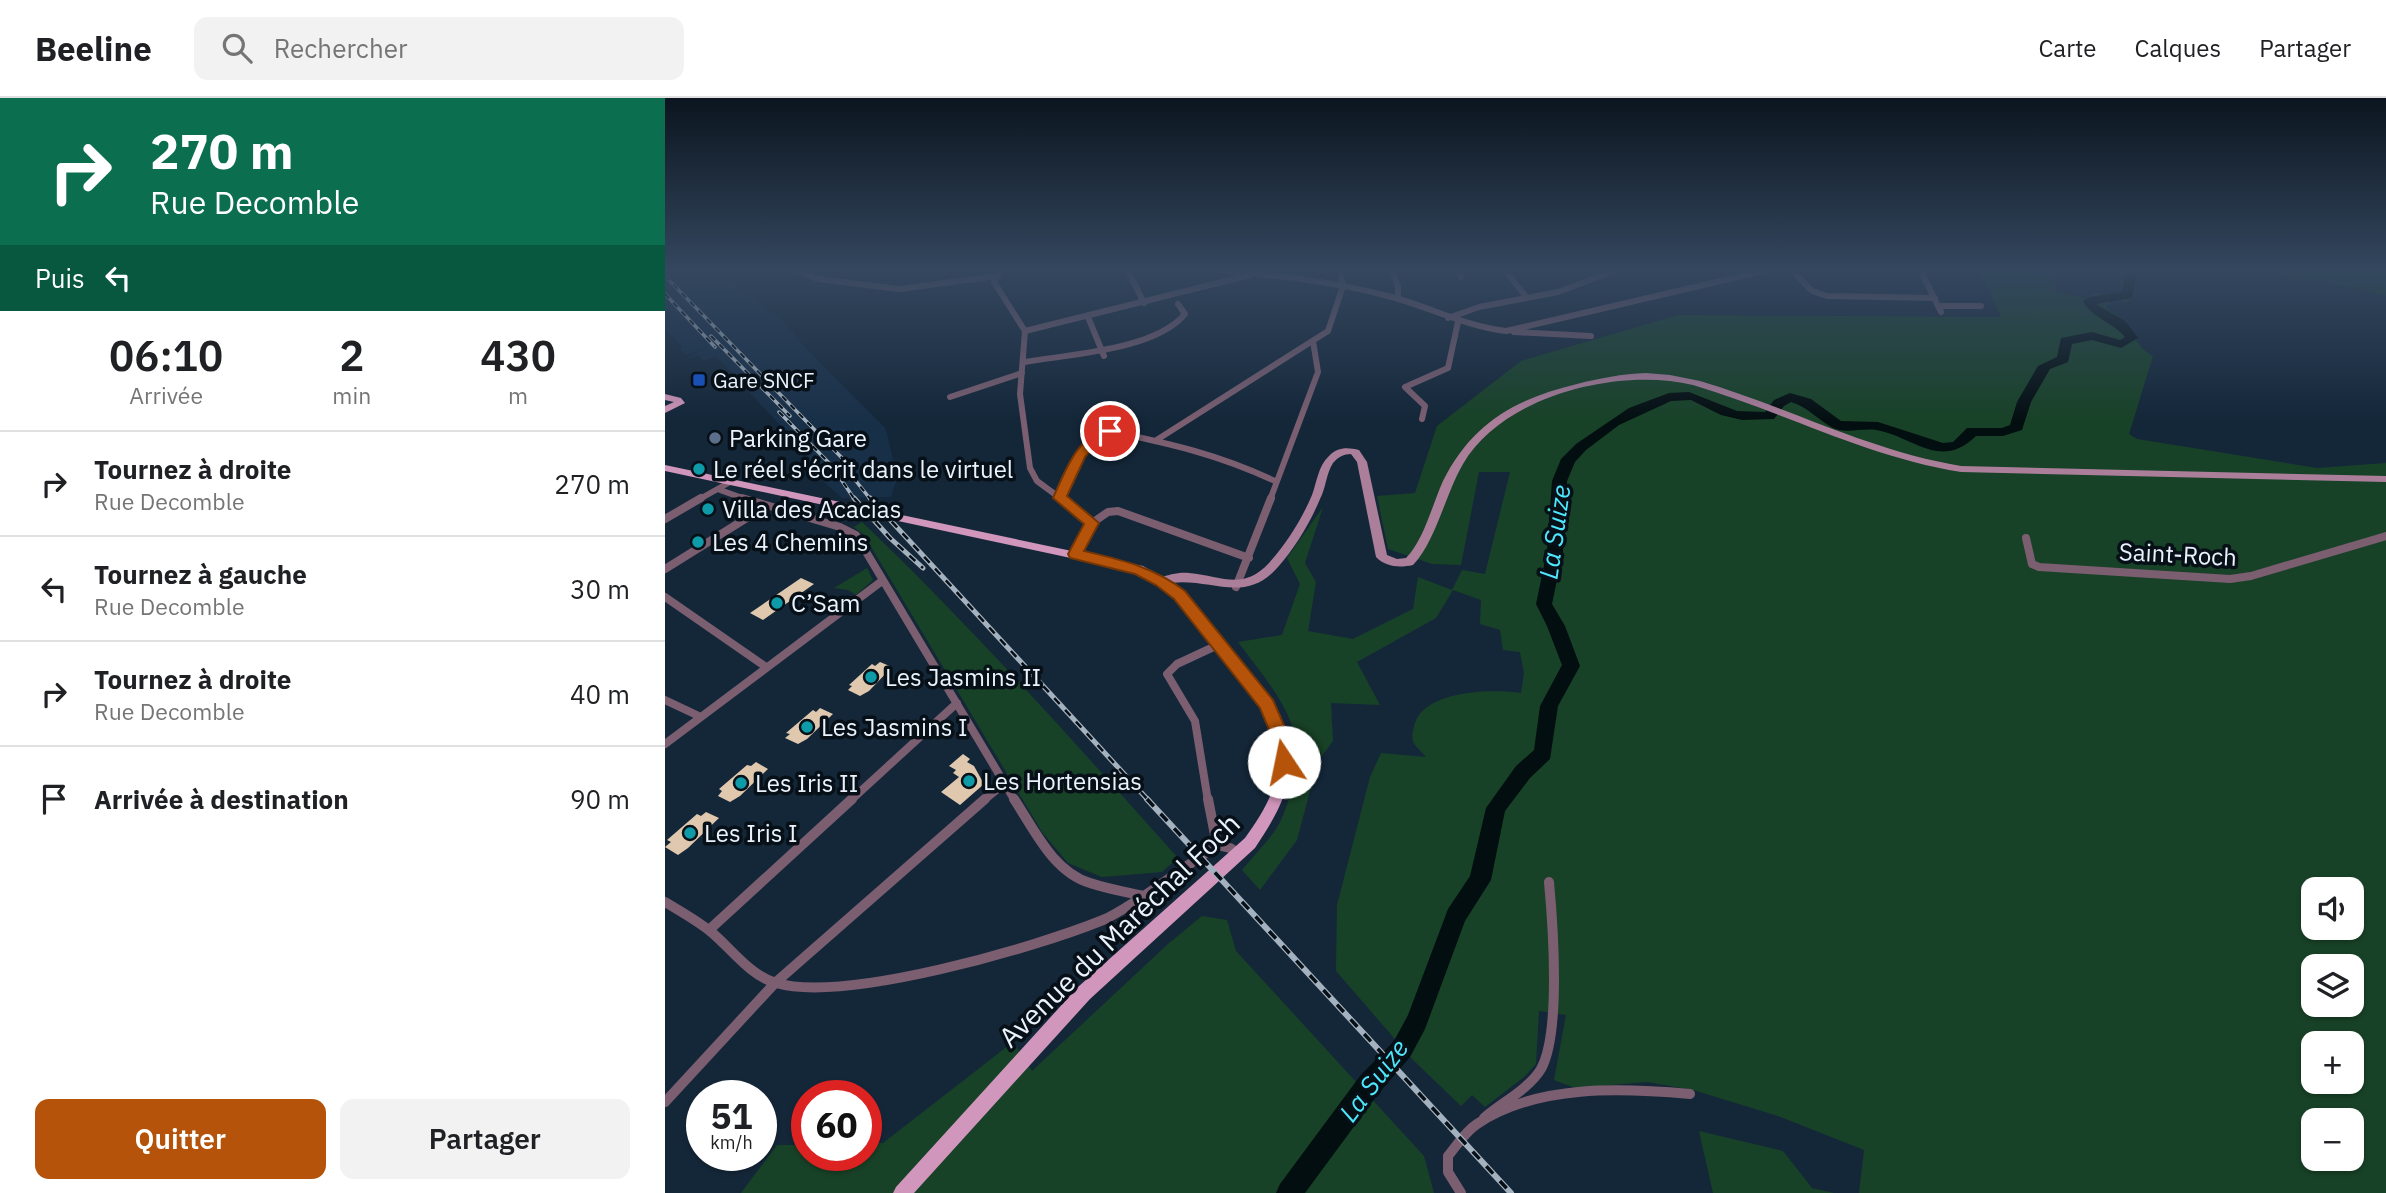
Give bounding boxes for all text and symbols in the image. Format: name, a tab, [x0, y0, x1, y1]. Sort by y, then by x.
search box	[194, 17, 684, 80]
text: Beeline	[35, 27, 152, 70]
icon: search	[218, 29, 256, 67]
text: Rechercher	[274, 31, 407, 65]
text: Carte	[2038, 32, 2097, 64]
text: Calques	[2135, 32, 2221, 64]
text: Partager	[2259, 32, 2351, 64]
text: 270 m	[150, 119, 294, 182]
icon: right	[35, 126, 126, 217]
text: Rue Decomble	[150, 181, 359, 223]
icon: left	[99, 259, 137, 297]
text: Puis	[35, 261, 85, 295]
text: 06:10	[109, 328, 223, 383]
text: 2	[339, 328, 364, 383]
text: 430	[480, 328, 556, 383]
place label: Gare SNCF	[713, 366, 815, 394]
marker: Gare SNCF	[691, 372, 707, 388]
text: Arrivée	[129, 380, 203, 410]
text: min	[332, 380, 371, 410]
text: m	[508, 380, 528, 410]
pin	[1080, 401, 1140, 461]
icon: arrive	[1091, 412, 1129, 450]
place label: Parking Gare	[729, 422, 867, 454]
marker: Parking Gare	[707, 430, 723, 446]
text: Tournez à droite	[94, 452, 291, 486]
place label: Le réel s'écrit dans le virtuel	[713, 453, 1013, 485]
marker: Le réel s'écrit dans le virtuel	[691, 461, 707, 477]
icon: right	[35, 465, 73, 503]
text: 270 m	[554, 467, 630, 501]
water label: La Suize	[1531, 483, 1577, 581]
text: Rue Decomble	[94, 486, 245, 516]
place label: Villa des Acacias	[722, 493, 901, 525]
marker: Villa des Acacias	[700, 501, 716, 517]
place label: Les 4 Chemins	[712, 526, 868, 558]
marker: Les 4 Chemins	[690, 534, 706, 550]
street label: Saint-Roch	[2118, 535, 2238, 573]
text: Tournez à gauche	[94, 557, 307, 591]
icon: left	[35, 570, 73, 608]
text: 30 m	[570, 572, 630, 606]
place label: C’Sam	[791, 587, 860, 619]
text: Rue Decomble	[94, 591, 245, 621]
marker: C’Sam	[769, 595, 785, 611]
place label: Les Jasmins II	[885, 661, 1041, 693]
text: Tournez à droite	[94, 662, 291, 696]
marker: Les Jasmins II	[863, 669, 879, 685]
icon: right	[35, 675, 73, 713]
text: 40 m	[570, 677, 630, 711]
text: Rue Decomble	[94, 696, 245, 726]
place label: Les Jasmins I	[821, 711, 968, 743]
marker: Les Jasmins I	[799, 719, 815, 735]
position arrow	[1247, 725, 1321, 799]
place label: Les Hortensias	[983, 765, 1142, 797]
place label: Les Iris II	[755, 767, 858, 799]
marker: Les Hortensias	[961, 773, 977, 789]
marker: Les Iris II	[733, 775, 749, 791]
icon: arrive	[35, 780, 73, 818]
text: Arrivée à destination	[94, 782, 349, 816]
text: 90 m	[570, 782, 630, 816]
street label: Avenue du Maréchal Foch	[990, 805, 1248, 1055]
place label: Les Iris I	[704, 817, 798, 849]
marker: Les Iris I	[682, 825, 698, 841]
map controls	[2301, 877, 2364, 1171]
button: sound	[2301, 877, 2364, 940]
button: layers	[2301, 954, 2364, 1017]
button: +	[2301, 1031, 2364, 1094]
water label: La Suize	[1331, 1032, 1415, 1128]
speed limit sign: 60	[791, 1080, 882, 1171]
text: 51	[710, 1093, 753, 1139]
button: Quitter	[35, 1099, 326, 1179]
button: Partager	[340, 1099, 630, 1179]
button: −	[2301, 1108, 2364, 1171]
text: km/h	[710, 1131, 753, 1154]

